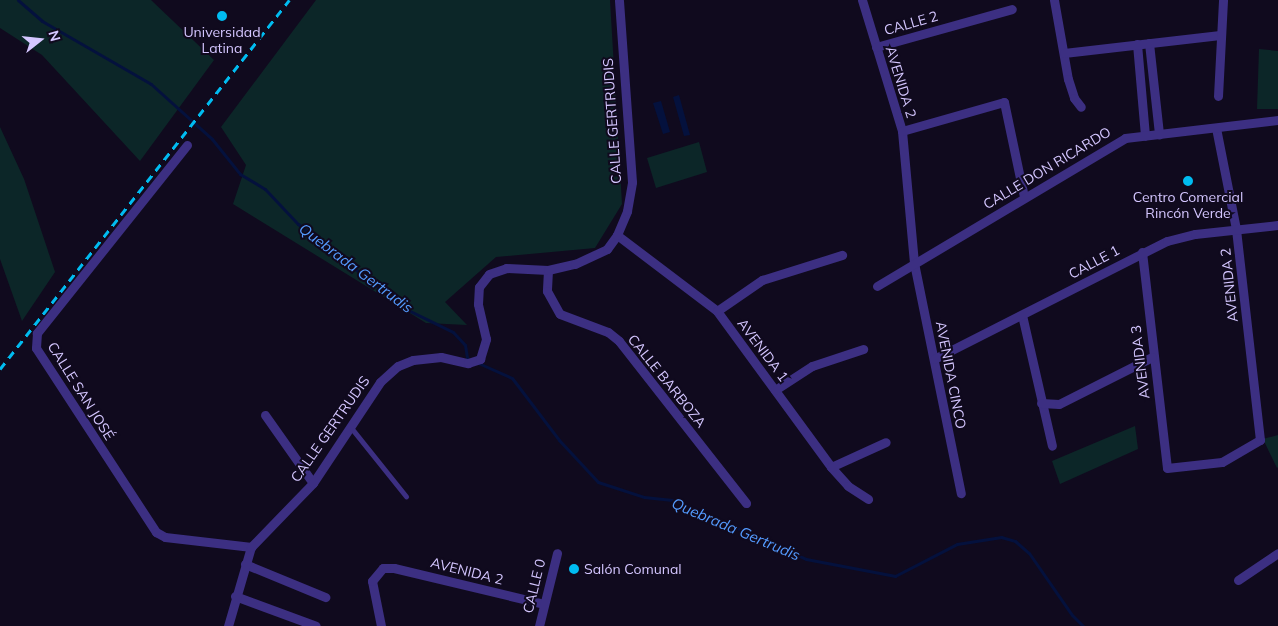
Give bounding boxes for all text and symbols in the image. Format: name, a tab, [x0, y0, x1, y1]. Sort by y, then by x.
street label: CALLE 2	[882, 7, 940, 39]
marker: Universidad Latina	[216, 10, 228, 22]
north arrow	[15, 15, 65, 65]
place label: Universidad Latina	[183, 24, 261, 56]
text: N	[44, 28, 65, 43]
street label: AVENIDA 2	[882, 44, 920, 120]
street label: CALLE GERTRUDIS	[599, 58, 625, 184]
street label: CALLE DON RICARDO	[980, 123, 1114, 213]
marker: Centro Comercial Rincón Verde	[1182, 175, 1194, 187]
place label: Centro Comercial Rincón Verde	[1133, 189, 1243, 222]
water label: Quebrada Gertrudis	[295, 219, 417, 317]
street label: CALLE 1	[1066, 242, 1122, 282]
street label: AVENIDA 2	[1217, 247, 1241, 323]
street label: AVENIDA 1	[734, 315, 792, 385]
street label: AVENIDA CINCO	[932, 320, 970, 430]
street label: AVENIDA 3	[1127, 324, 1153, 400]
street label: CALLE BARBOZA	[624, 331, 710, 431]
street label: CALLE SAN JOSÉ	[44, 339, 118, 443]
street label: CALLE GERTRUDIS	[287, 373, 373, 485]
water label: Quebrada Gertrudis	[669, 494, 803, 564]
street label: AVENIDA 2	[429, 554, 505, 588]
street label: CALLE 0	[519, 557, 549, 615]
place label: Salón Comunal	[584, 561, 682, 577]
marker: Salón Comunal	[568, 563, 580, 575]

